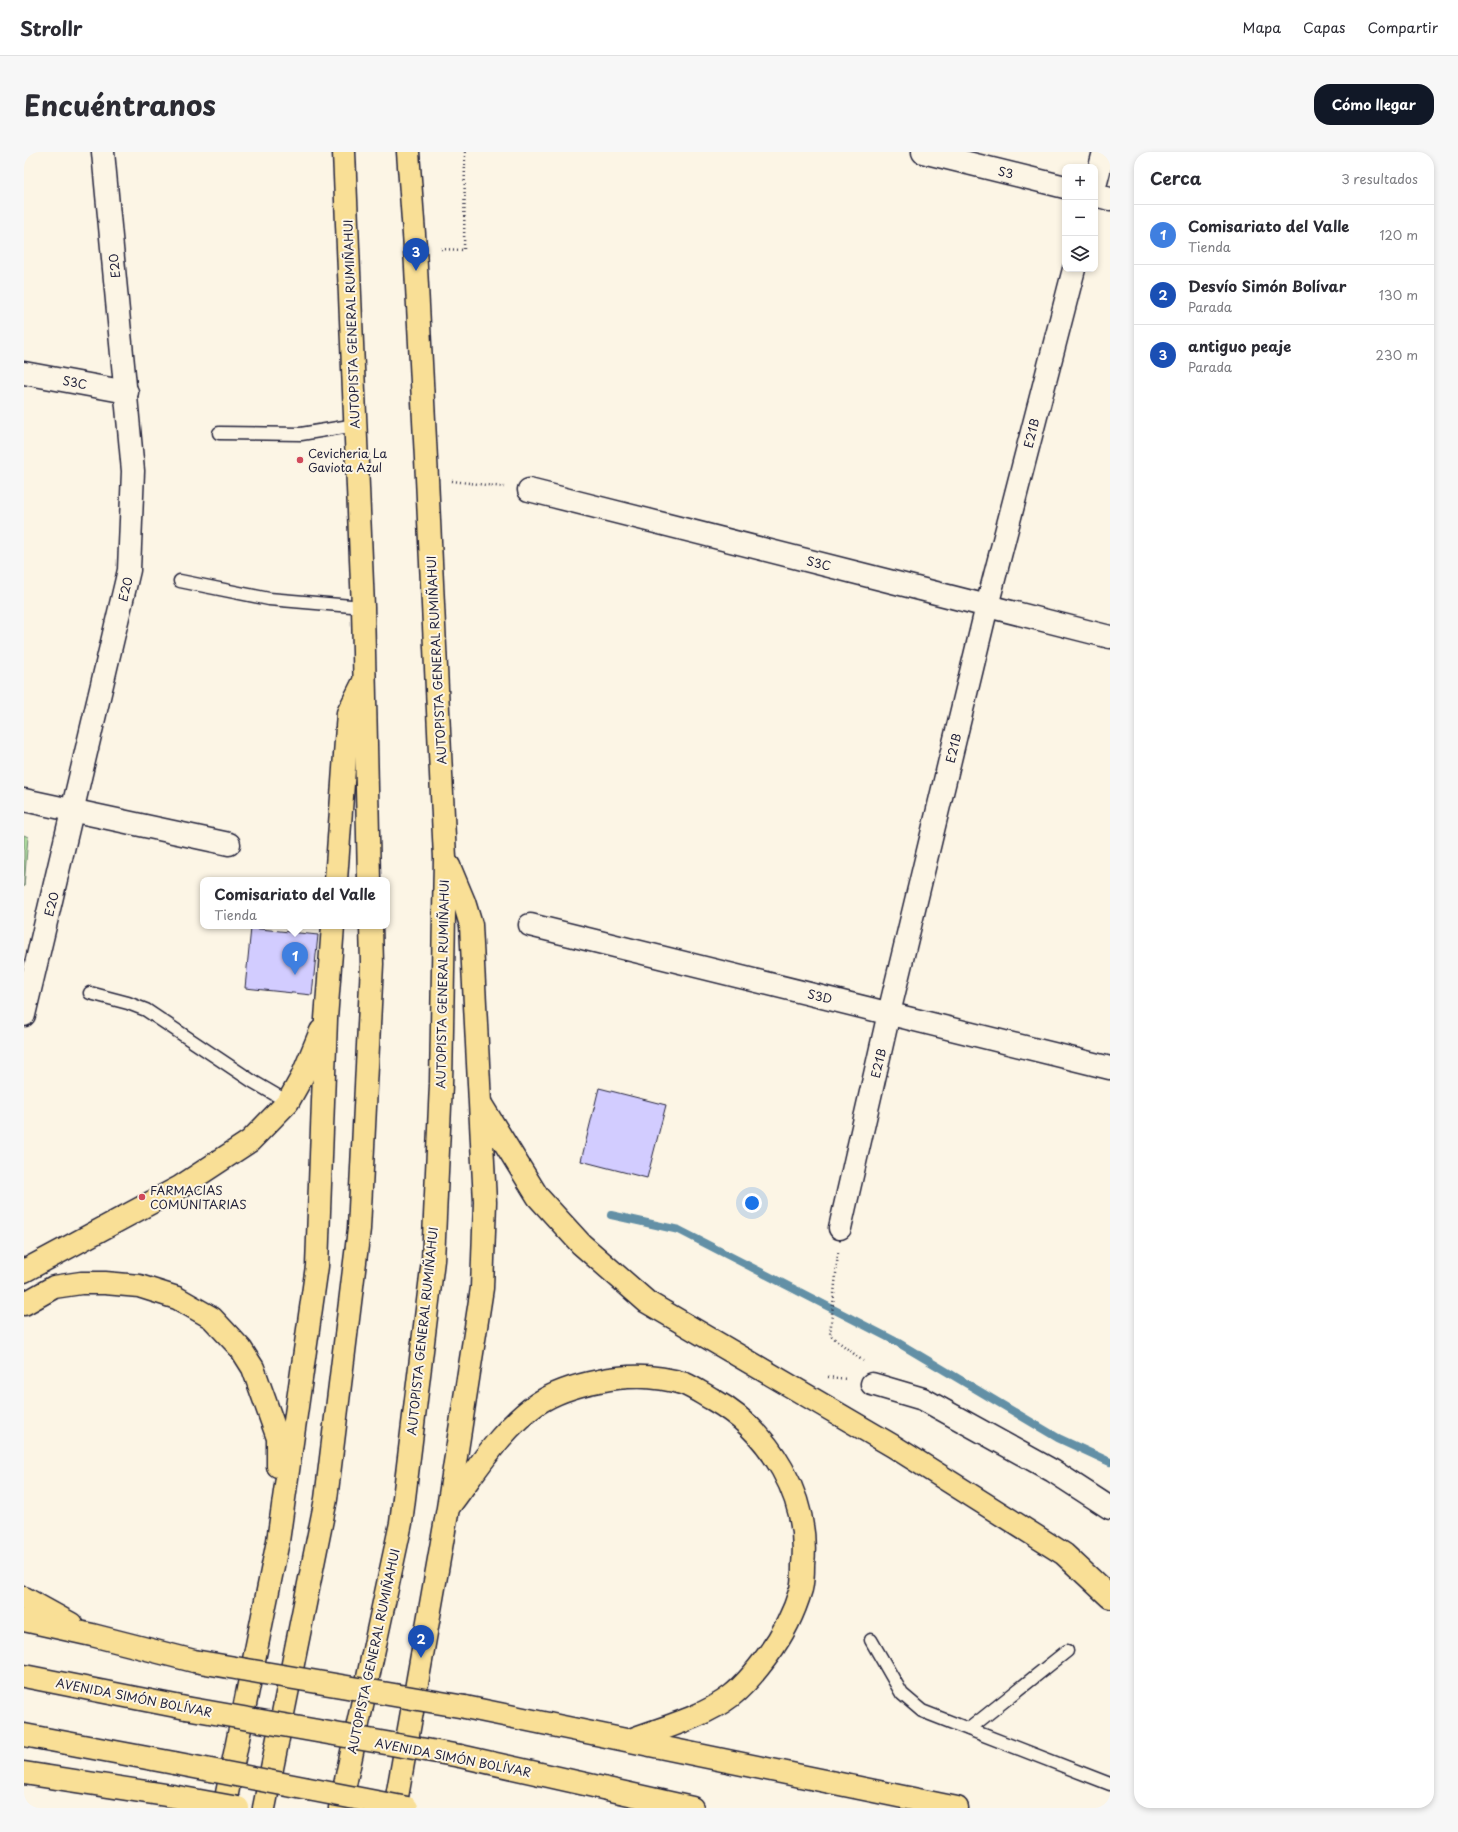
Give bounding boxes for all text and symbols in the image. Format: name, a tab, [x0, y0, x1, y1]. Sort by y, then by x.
text: Strollr	[20, 14, 83, 42]
text: Mapa	[1243, 17, 1281, 38]
text: Capas	[1303, 17, 1345, 38]
text: Compartir	[1367, 17, 1438, 38]
text: Encuéntranos	[24, 83, 216, 126]
button: Cómo llegar	[1314, 84, 1434, 125]
street label: S3	[996, 161, 1016, 183]
map controls	[1062, 164, 1098, 272]
button: +	[1062, 164, 1098, 200]
text: Cerca	[1150, 165, 1201, 191]
text: 3 resultados	[1341, 169, 1418, 188]
button: −	[1062, 200, 1098, 236]
text: Comisariato del Valle	[1188, 214, 1350, 237]
street label: AUTOPISTA GENERAL RUMIÑAHUI	[338, 219, 364, 429]
text: 1	[1160, 225, 1166, 244]
text: 120 m	[1379, 225, 1418, 244]
button: layers	[1062, 236, 1098, 272]
text: Tienda	[1188, 237, 1231, 256]
pin: 3	[403, 238, 429, 271]
street label: E20	[104, 253, 124, 279]
text: Desvío Simón Bolívar	[1188, 274, 1346, 297]
text: 2	[1158, 285, 1168, 304]
text: 130 m	[1379, 285, 1418, 304]
text: Parada	[1188, 297, 1232, 316]
text: antiguo peaje	[1188, 334, 1291, 357]
text: 3	[1159, 345, 1167, 364]
text: 230 m	[1376, 345, 1418, 364]
text: Parada	[1188, 357, 1232, 376]
street label: S3C	[61, 371, 89, 393]
street label: E21B	[1019, 416, 1043, 450]
place label: Cevicheria La Gaviota Azul	[308, 444, 388, 476]
marker: Cevicheria La Gaviota Azul	[295, 455, 305, 465]
street label: S3C	[805, 551, 833, 575]
street label: AUTOPISTA GENERAL RUMIÑAHUI	[422, 555, 450, 765]
street label: E20	[113, 575, 137, 603]
street label: E21B	[941, 731, 965, 765]
popup	[200, 877, 390, 929]
street label: AUTOPISTA GENERAL RUMIÑAHUI	[431, 879, 453, 1089]
text: Comisariato del Valle	[214, 882, 376, 905]
street label: E20	[39, 890, 63, 918]
text: Tienda	[214, 905, 257, 924]
pin: 1	[282, 942, 308, 975]
street label: S3D	[806, 984, 834, 1008]
street label: E21B	[866, 1046, 890, 1080]
place label: FARMACIAS COMUNITARIAS	[150, 1181, 247, 1213]
marker: FARMACIAS COMUNITARIAS	[137, 1192, 147, 1202]
your location	[742, 1193, 762, 1213]
street label: AUTOPISTA GENERAL RUMIÑAHUI	[402, 1226, 442, 1436]
street label: AUTOPISTA GENERAL RUMIÑAHUI	[342, 1547, 404, 1755]
pin: 2	[408, 1625, 434, 1658]
street label: AVENIDA SIMÓN BOLÍVAR	[54, 1673, 214, 1721]
street label: AVENIDA SIMÓN BOLÍVAR	[373, 1733, 533, 1781]

